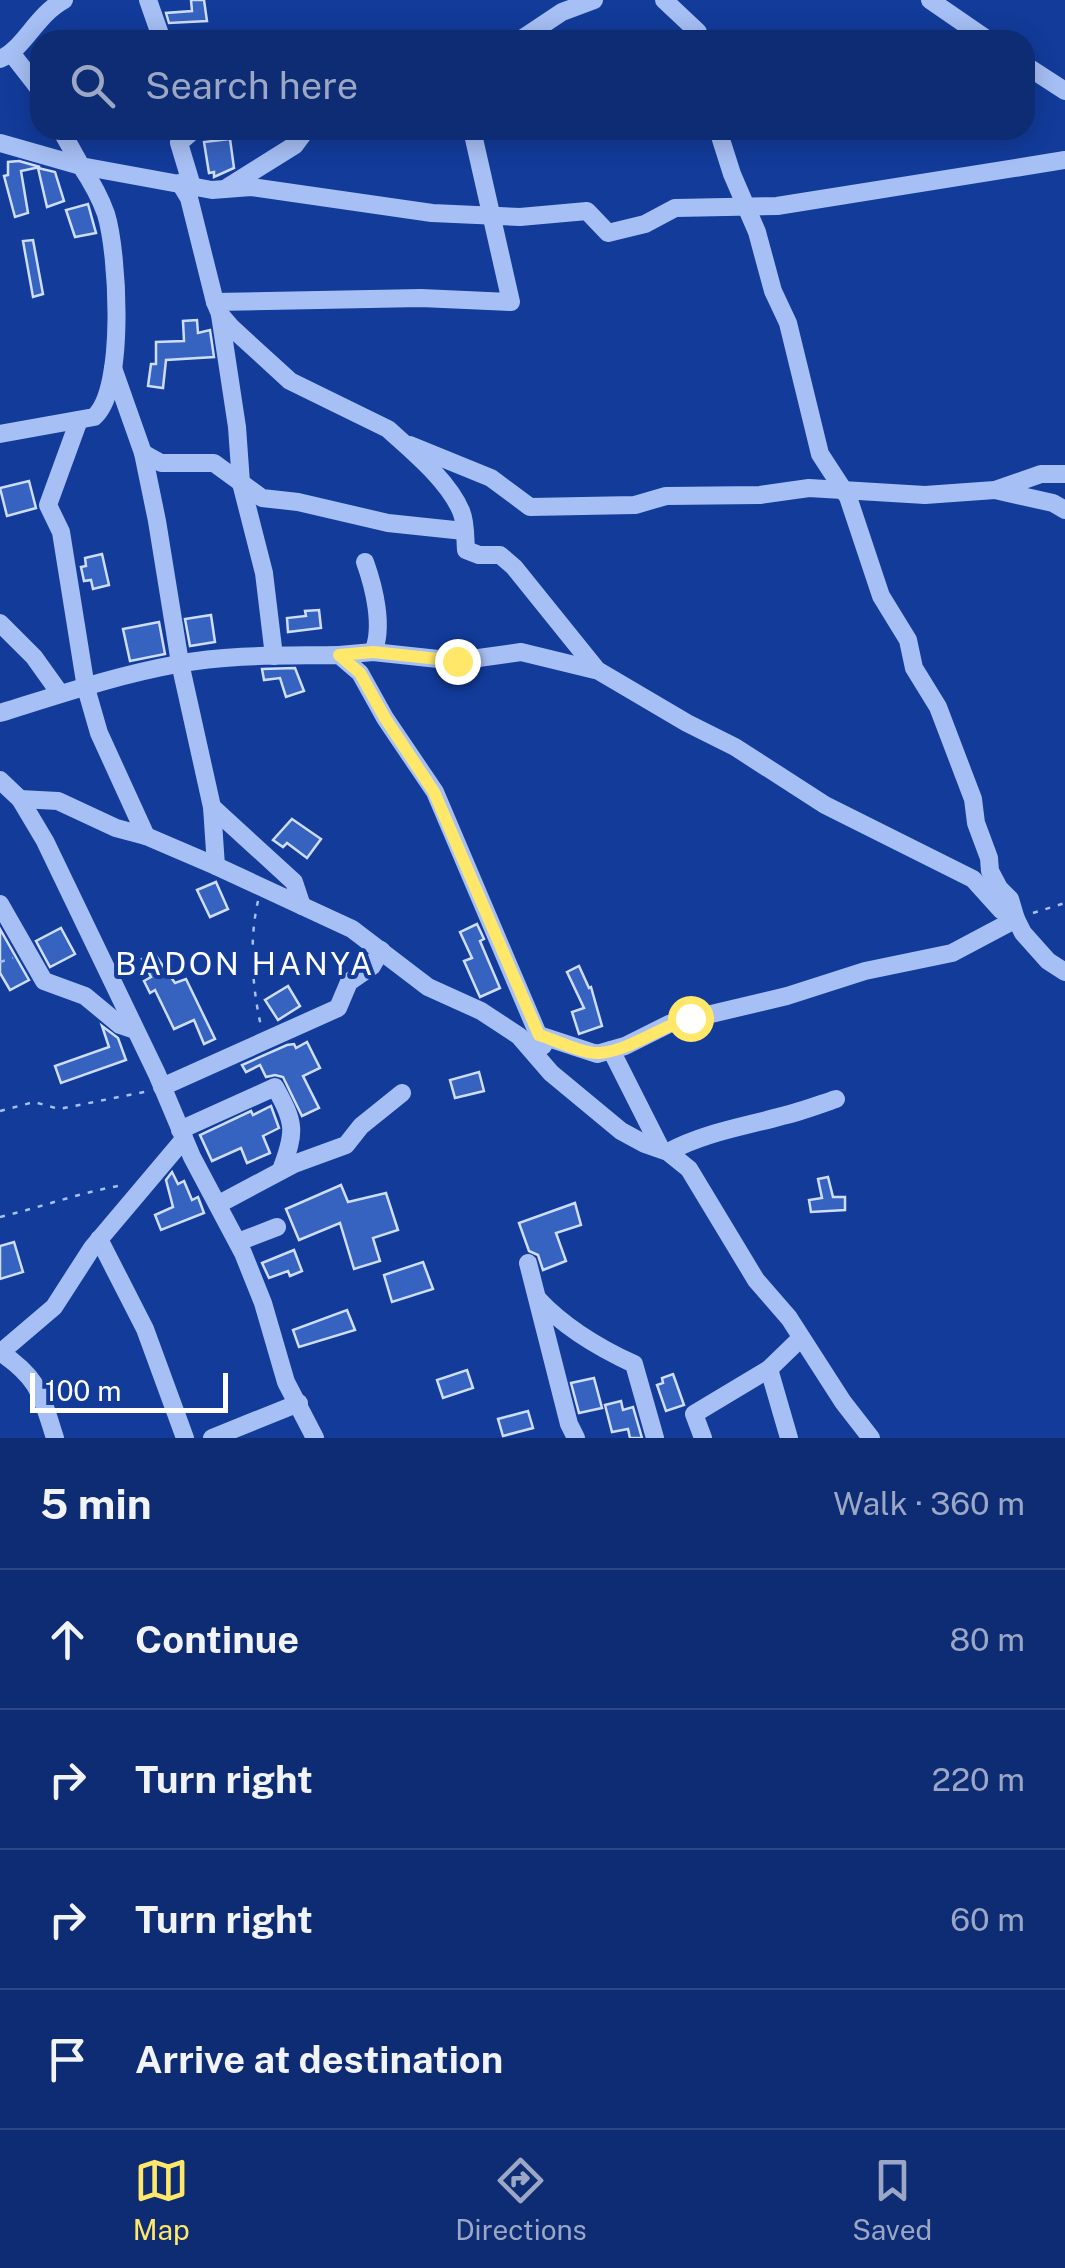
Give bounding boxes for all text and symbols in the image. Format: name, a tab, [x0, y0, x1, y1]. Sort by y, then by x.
search box	[30, 30, 1035, 140]
icon: search	[65, 58, 120, 113]
text: Search here	[145, 63, 358, 108]
route end	[435, 639, 481, 685]
district label: BADON HANYA	[115, 945, 375, 982]
route start	[668, 996, 714, 1042]
scale bar	[30, 1368, 228, 1412]
text: 100 m	[45, 1374, 122, 1407]
text: 5 min	[40, 1479, 152, 1528]
text: Walk · 360 m	[833, 1485, 1025, 1522]
icon: ahead	[40, 1612, 95, 1667]
text: Continue	[135, 1617, 299, 1662]
text: 80 m	[949, 1621, 1025, 1658]
icon: right	[40, 1752, 95, 1807]
text: Turn right	[135, 1757, 313, 1802]
text: 220 m	[932, 1761, 1025, 1798]
icon: right	[40, 1892, 95, 1947]
text: Turn right	[135, 1897, 313, 1942]
text: 60 m	[950, 1901, 1025, 1938]
icon: arrive	[40, 2032, 95, 2087]
text: Arrive at destination	[135, 2037, 503, 2082]
tab: Map	[133, 2153, 190, 2246]
tab: Directions	[455, 2153, 587, 2246]
tab: Saved	[852, 2153, 932, 2246]

